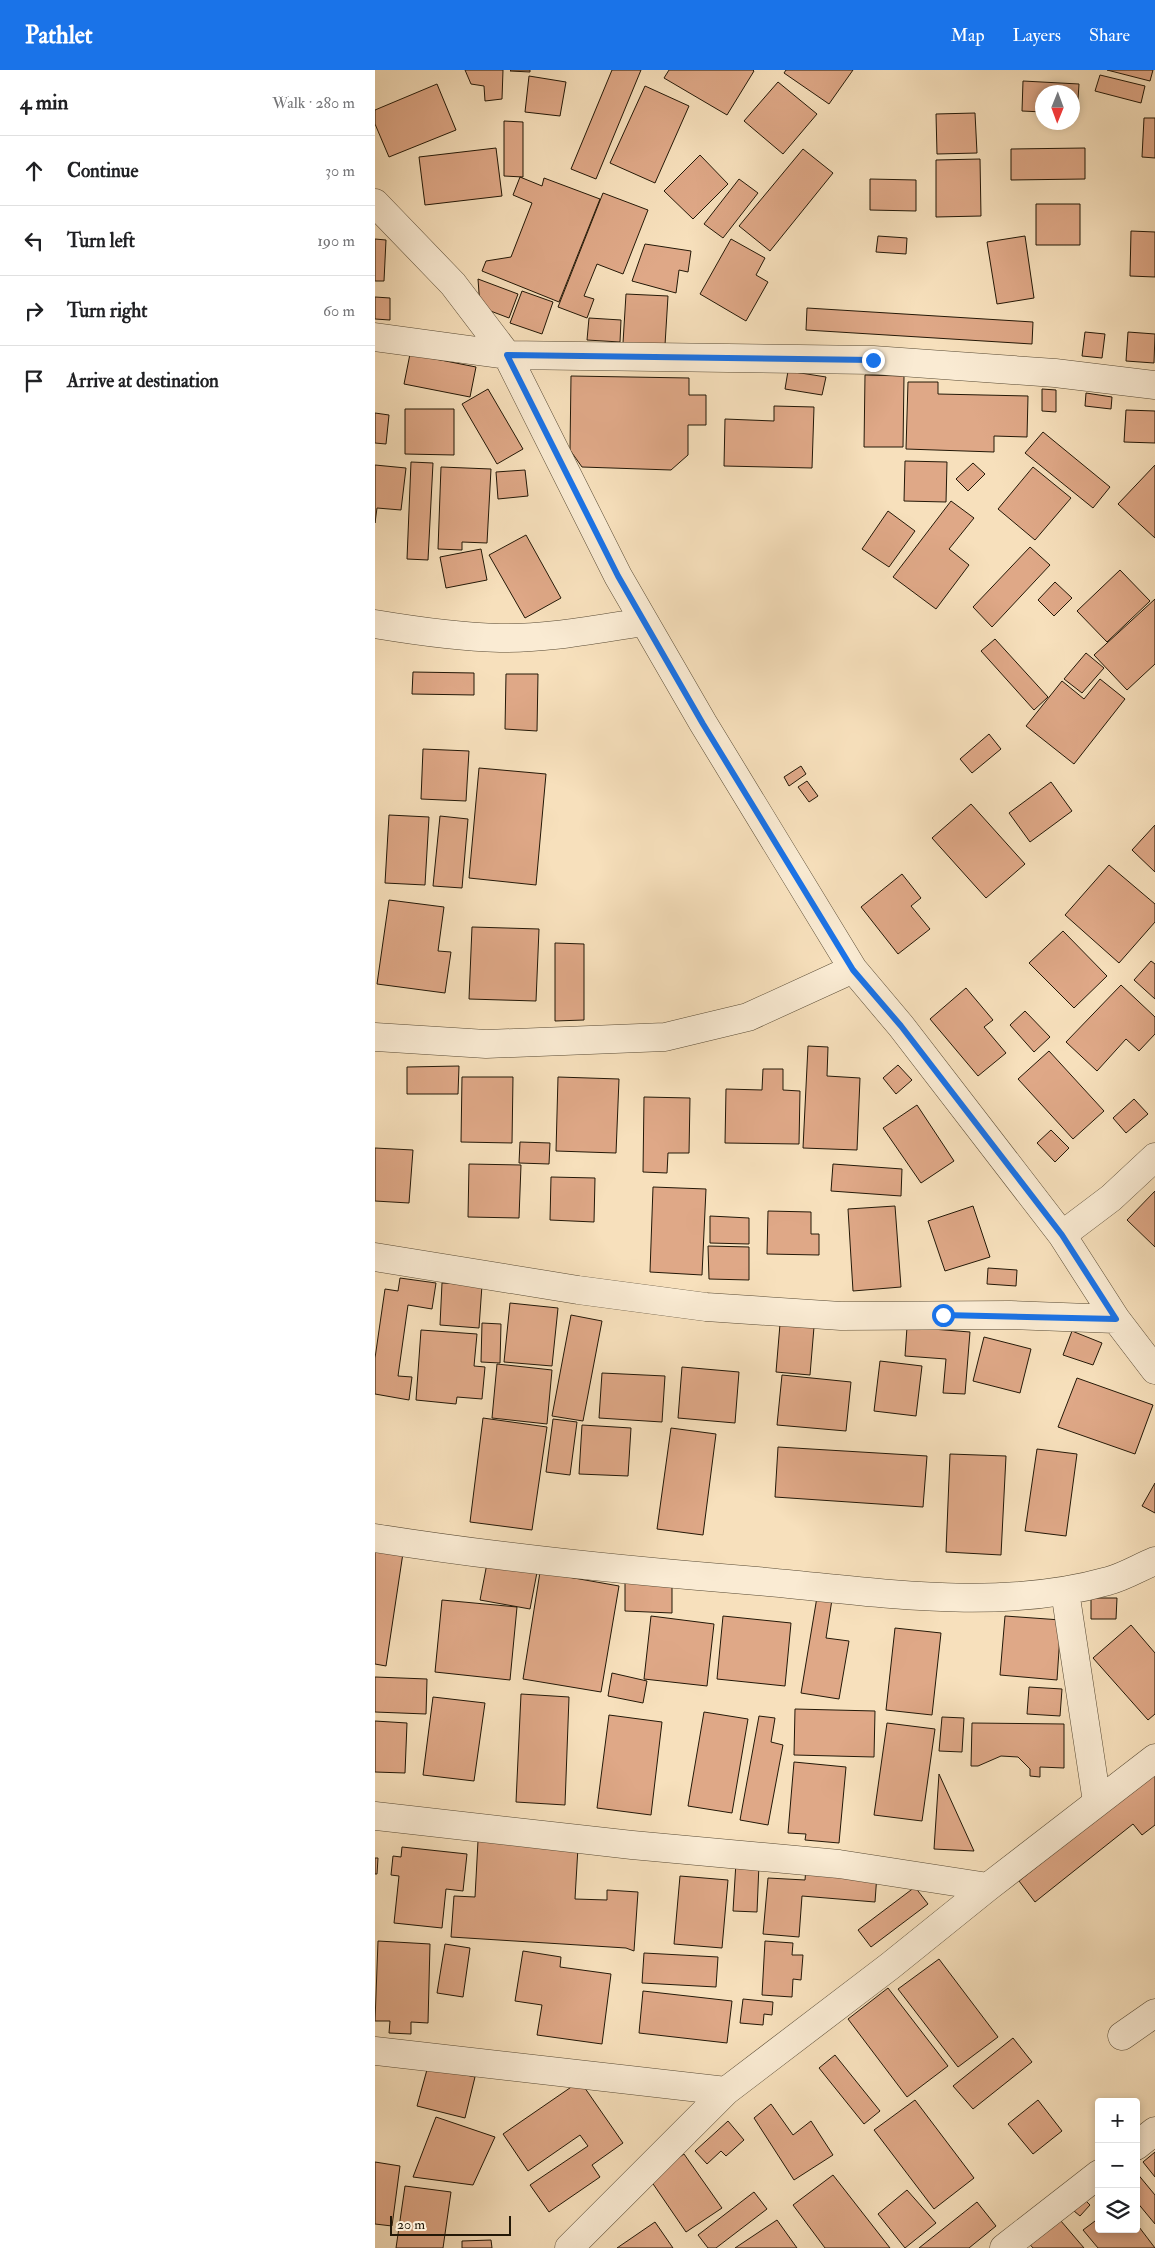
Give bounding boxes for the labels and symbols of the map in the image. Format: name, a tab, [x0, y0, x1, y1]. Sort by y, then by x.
north arrow	[1035, 85, 1080, 130]
route end	[862, 349, 885, 372]
route start	[932, 1304, 955, 1327]
scale bar	[390, 2213, 511, 2236]

